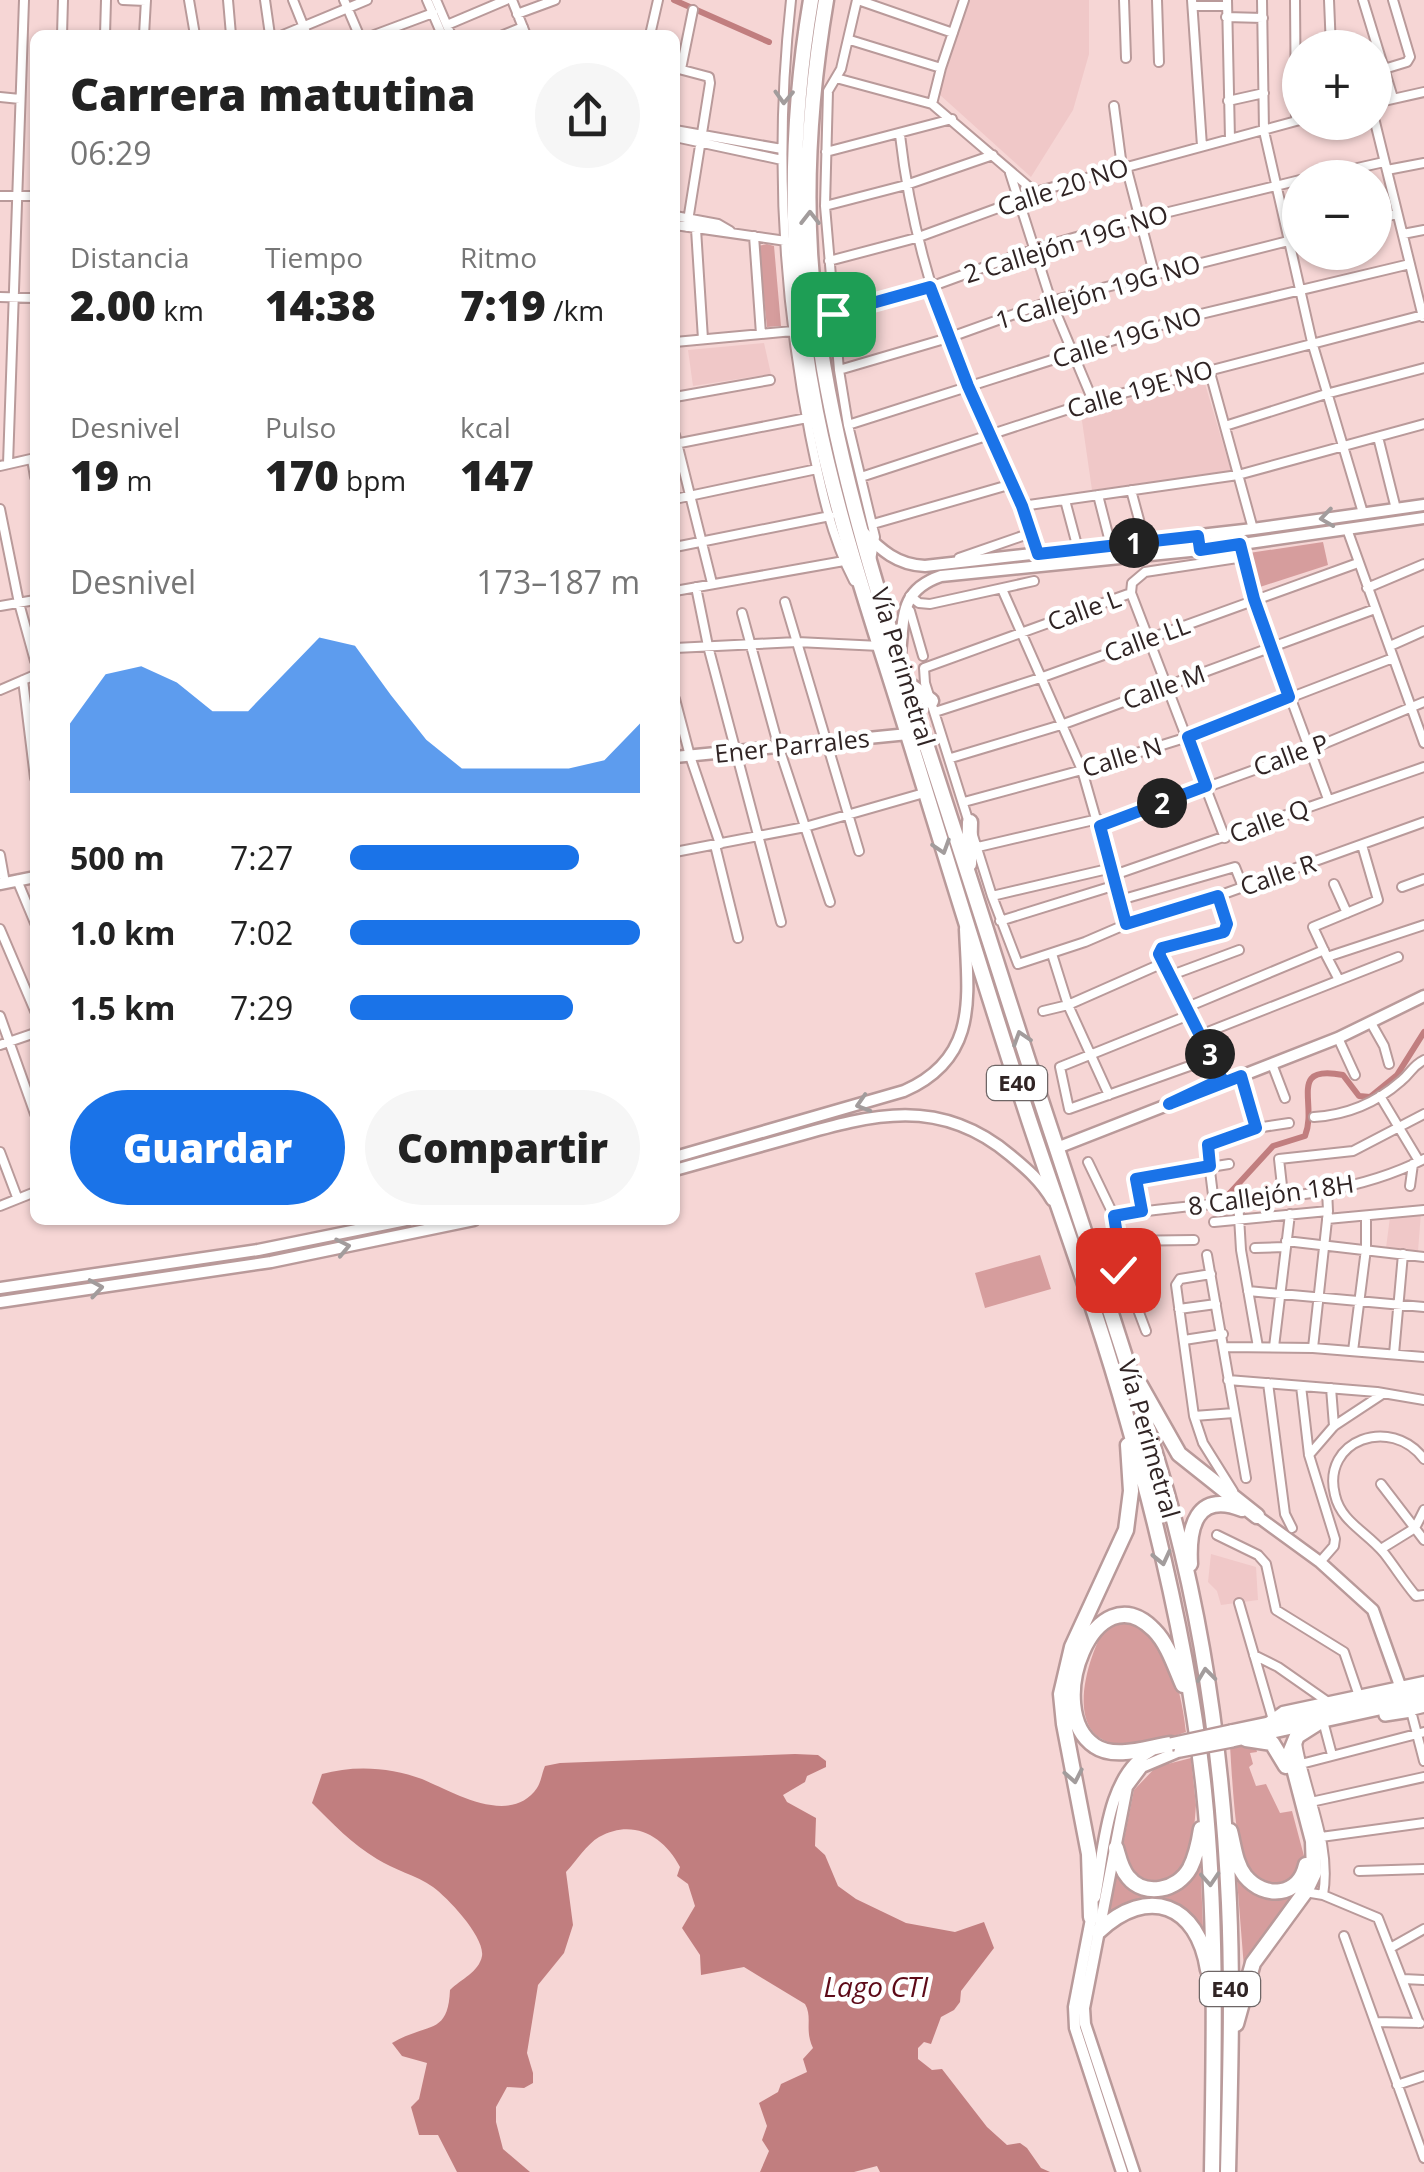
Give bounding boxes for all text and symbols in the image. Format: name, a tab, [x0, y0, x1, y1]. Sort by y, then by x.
map controls	[1282, 30, 1392, 270]
button: +	[1282, 30, 1392, 140]
text: Carrera matutina	[70, 63, 476, 124]
button: share	[535, 63, 640, 168]
one-way arrow	[774, 90, 795, 106]
text: 06:29	[70, 131, 152, 174]
street label: Calle 20 NO	[993, 149, 1133, 223]
button: −	[1282, 160, 1392, 270]
street label: 2 Callejón 19G NO	[959, 196, 1172, 290]
one-way arrow	[799, 210, 821, 226]
text: Distancia	[70, 238, 189, 276]
text: Tiempo	[265, 238, 363, 276]
text: Ritmo	[460, 238, 537, 276]
street label: 1 Callejón 19G NO	[991, 246, 1204, 337]
pin	[791, 272, 876, 357]
text: 2.00	[70, 276, 156, 333]
text: 14:38	[265, 276, 376, 333]
text: 7:19	[460, 276, 546, 333]
icon: arrive	[806, 287, 861, 342]
text: km	[156, 291, 204, 329]
text: /km	[546, 291, 604, 329]
street label: Calle 19G NO	[1048, 297, 1205, 375]
street label: Calle 19E NO	[1063, 351, 1217, 425]
text: Desnivel	[70, 408, 180, 446]
text: Pulso	[265, 408, 336, 446]
text: kcal	[460, 408, 511, 446]
text: 19	[70, 446, 119, 503]
text: 170	[265, 446, 339, 503]
text: 147	[460, 446, 534, 503]
text: m	[119, 461, 152, 499]
text: bpm	[339, 461, 406, 499]
one-way arrow	[1319, 507, 1336, 528]
pin: 1	[1109, 518, 1159, 568]
text: 1	[1126, 524, 1142, 562]
text: Desnivel	[70, 560, 196, 603]
text: 173–187 m	[476, 560, 640, 603]
street label: Calle L	[1042, 580, 1125, 638]
street label: Vía Perimetral	[864, 583, 944, 750]
street label: Calle LL	[1099, 607, 1194, 669]
street label: Calle M	[1118, 656, 1210, 717]
street label: Ener Parrales	[713, 720, 871, 770]
street label: Calle P	[1248, 725, 1333, 783]
street label: Calle N	[1078, 728, 1166, 784]
pin: 2	[1137, 778, 1187, 828]
text: 2	[1154, 784, 1170, 822]
street label: Calle Q	[1224, 790, 1313, 850]
text: 500 m	[70, 836, 165, 879]
text: 7:27	[230, 836, 293, 879]
one-way arrow	[930, 838, 950, 855]
street label: Calle R	[1235, 845, 1321, 903]
text: 1.0 km	[70, 911, 175, 954]
text: 7:02	[230, 911, 293, 954]
text: 1.5 km	[70, 986, 175, 1029]
text: 7:29	[230, 986, 293, 1029]
pin: 3	[1185, 1029, 1235, 1079]
one-way arrow	[1012, 1030, 1033, 1047]
text: 3	[1202, 1035, 1218, 1073]
road number: E40	[987, 1066, 1047, 1100]
button: Guardar	[70, 1090, 345, 1205]
button: Compartir	[365, 1090, 640, 1205]
one-way arrow	[855, 1092, 872, 1112]
street label: 8 Callejón 18H	[1186, 1166, 1356, 1222]
pin	[1076, 1228, 1161, 1313]
one-way arrow	[334, 1238, 351, 1259]
icon: check	[1091, 1243, 1146, 1298]
one-way arrow	[88, 1278, 105, 1299]
street label: Vía Perimetral	[1111, 1355, 1189, 1522]
one-way arrow	[1150, 1550, 1171, 1567]
one-way arrow	[1196, 1667, 1217, 1683]
one-way arrow	[1063, 1768, 1084, 1784]
one-way arrow	[1199, 1872, 1220, 1888]
water label: Lago CTI	[824, 1967, 929, 2005]
road number: E40	[1200, 1972, 1260, 2006]

